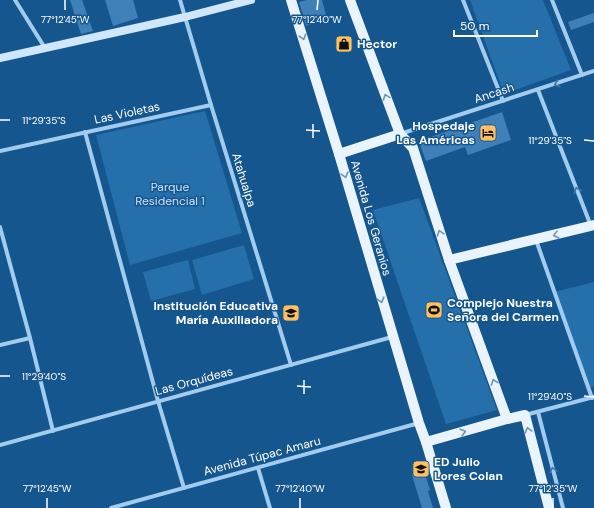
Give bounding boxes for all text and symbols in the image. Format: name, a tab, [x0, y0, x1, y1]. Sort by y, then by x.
scale bar	[454, 12, 537, 38]
text: 77°12'45"W	[41, 13, 90, 26]
text: 77°12'40"W	[292, 13, 342, 26]
text: 50 m	[460, 18, 489, 34]
one-way arrow	[298, 34, 306, 41]
shop icon: Hector	[334, 34, 354, 54]
place label: Hector	[357, 36, 397, 52]
street label: Ancash	[472, 79, 516, 107]
one-way arrow	[554, 79, 561, 87]
one-way arrow	[383, 94, 391, 101]
street label: Las Violetas	[93, 98, 161, 128]
text: 11°29'35"S	[22, 114, 66, 127]
place label: Hospedaje Las Américas	[396, 118, 475, 148]
hotel icon: Hospedaje Las Américas	[478, 123, 498, 143]
text: 11°29'35"S	[528, 134, 572, 147]
street label: Atahualpa	[228, 151, 260, 209]
street label: Avenida Los Geranios	[347, 158, 395, 278]
one-way arrow	[340, 171, 349, 178]
park label: Parque Residencial 1	[135, 179, 205, 209]
one-way arrow	[574, 186, 582, 194]
one-way arrow	[437, 230, 445, 237]
one-way arrow	[553, 230, 559, 238]
place label: Complejo Nuestra Señora del Carmen	[447, 295, 559, 325]
one-way arrow	[376, 296, 385, 303]
place label: Institución Educativa María Auxiliadora	[154, 298, 278, 328]
sports icon: Complejo Nuestra Señora del Carmen	[424, 300, 444, 320]
school or university icon: Institución Educativa María Auxiliadora	[281, 303, 301, 323]
street label: Las Orquídeas	[154, 363, 234, 399]
text: 11°29'40"S	[22, 370, 66, 383]
one-way arrow	[490, 379, 498, 386]
text: 11°29'40"S	[528, 390, 572, 403]
one-way arrow	[525, 426, 533, 433]
one-way arrow	[460, 428, 467, 437]
street label: Avenida Túpac Amaru	[202, 433, 323, 479]
place label: ED Julio Lores Colan	[434, 454, 503, 484]
school or university icon: ED Julio Lores Colan	[411, 459, 431, 479]
one-way arrow	[549, 467, 558, 474]
text: 77°12'45"W	[23, 482, 72, 495]
text: 77°12'40"W	[275, 482, 325, 495]
text: 77°12'35"W	[528, 482, 578, 495]

